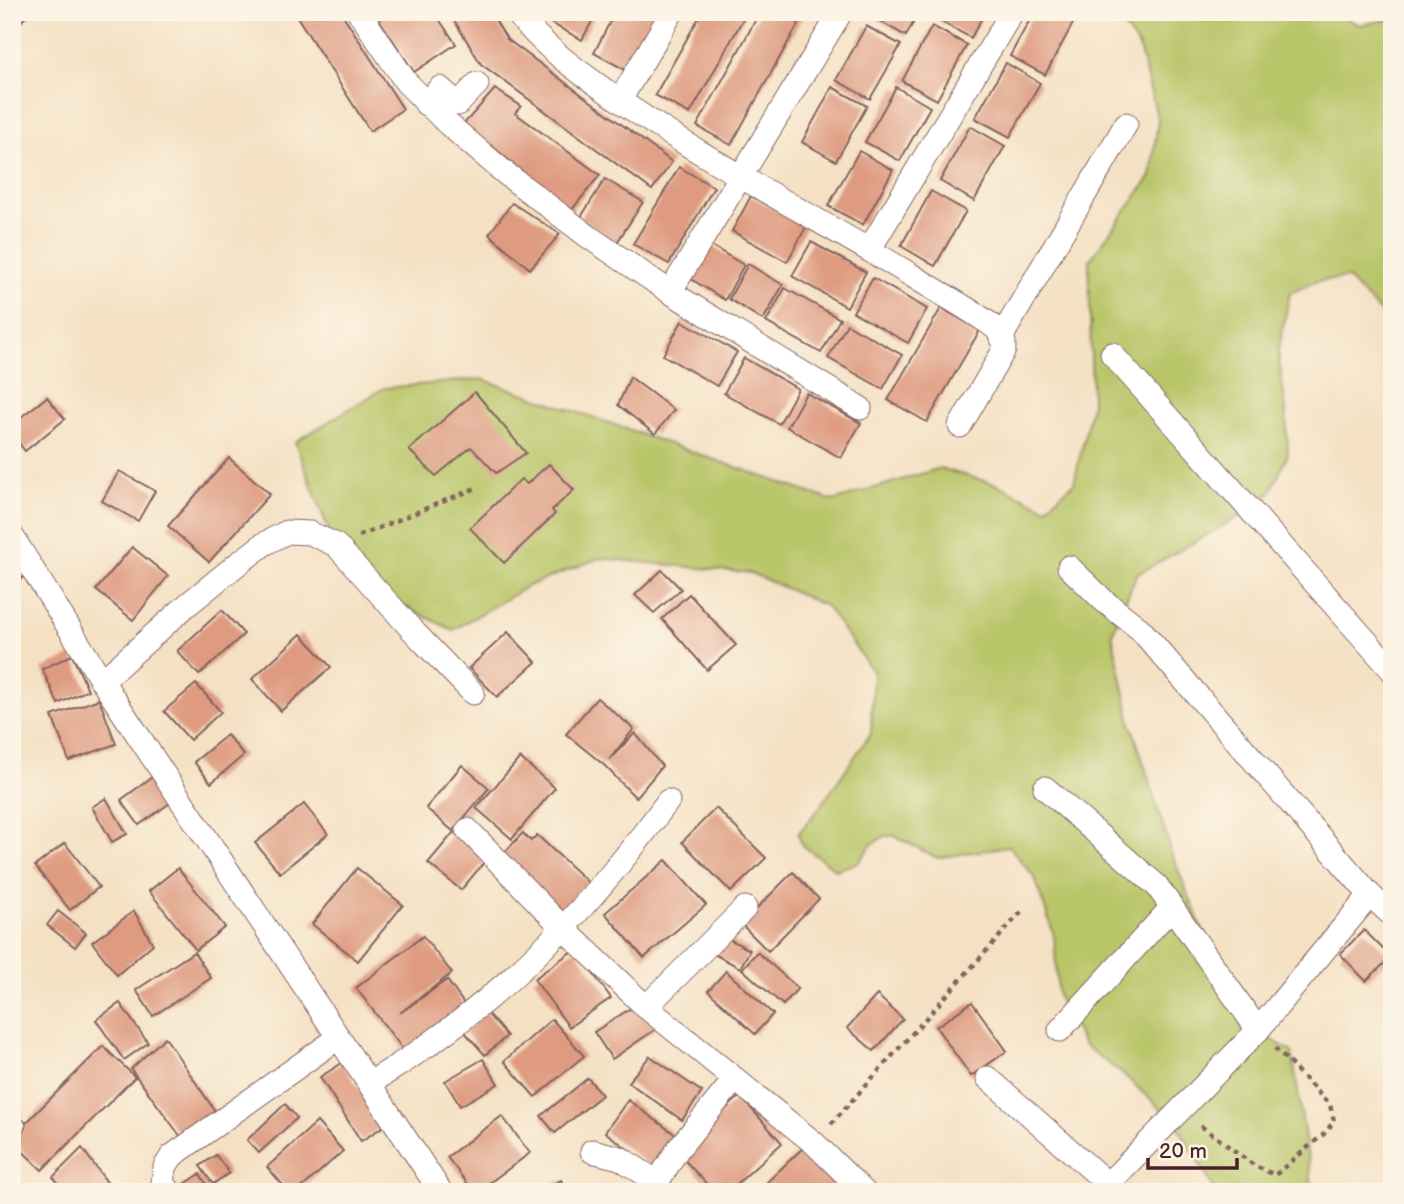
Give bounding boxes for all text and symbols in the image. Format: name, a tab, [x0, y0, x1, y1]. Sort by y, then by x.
scale bar	[1148, 1127, 1238, 1171]
text: 20 m	[1159, 1139, 1207, 1164]

